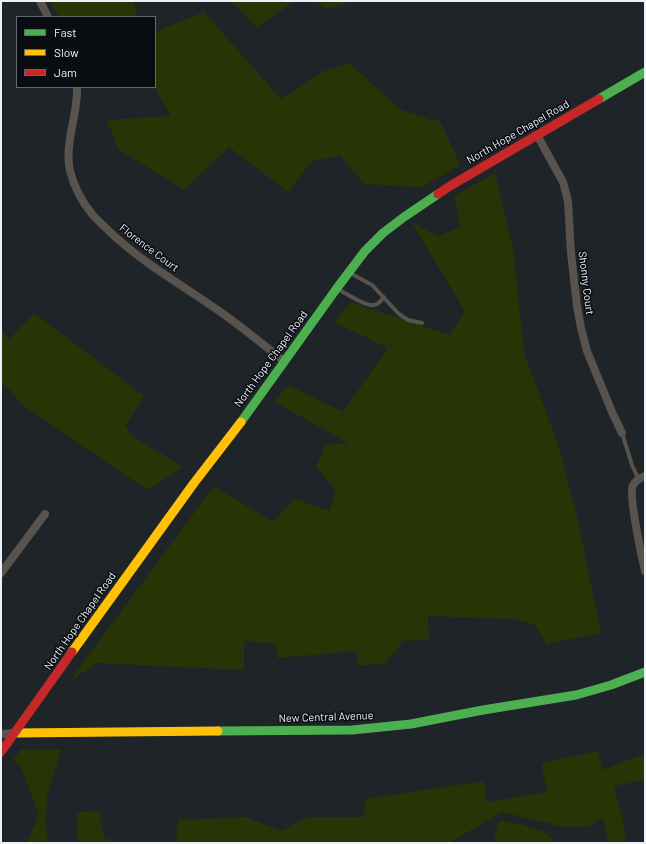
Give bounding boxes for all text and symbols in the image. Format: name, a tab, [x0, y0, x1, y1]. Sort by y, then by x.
legend	[16, 16, 156, 88]
text: Fast	[54, 25, 77, 39]
text: Slow	[54, 45, 79, 59]
text: Jam	[54, 65, 77, 79]
street label: North Hope Chapel Road	[464, 97, 572, 167]
street label: Florence Court	[117, 221, 181, 275]
street label: Shonny Court	[576, 250, 596, 316]
street label: North Hope Chapel Road	[232, 308, 310, 410]
street label: North Hope Chapel Road	[41, 570, 119, 672]
street label: New Central Avenue	[278, 709, 374, 725]

